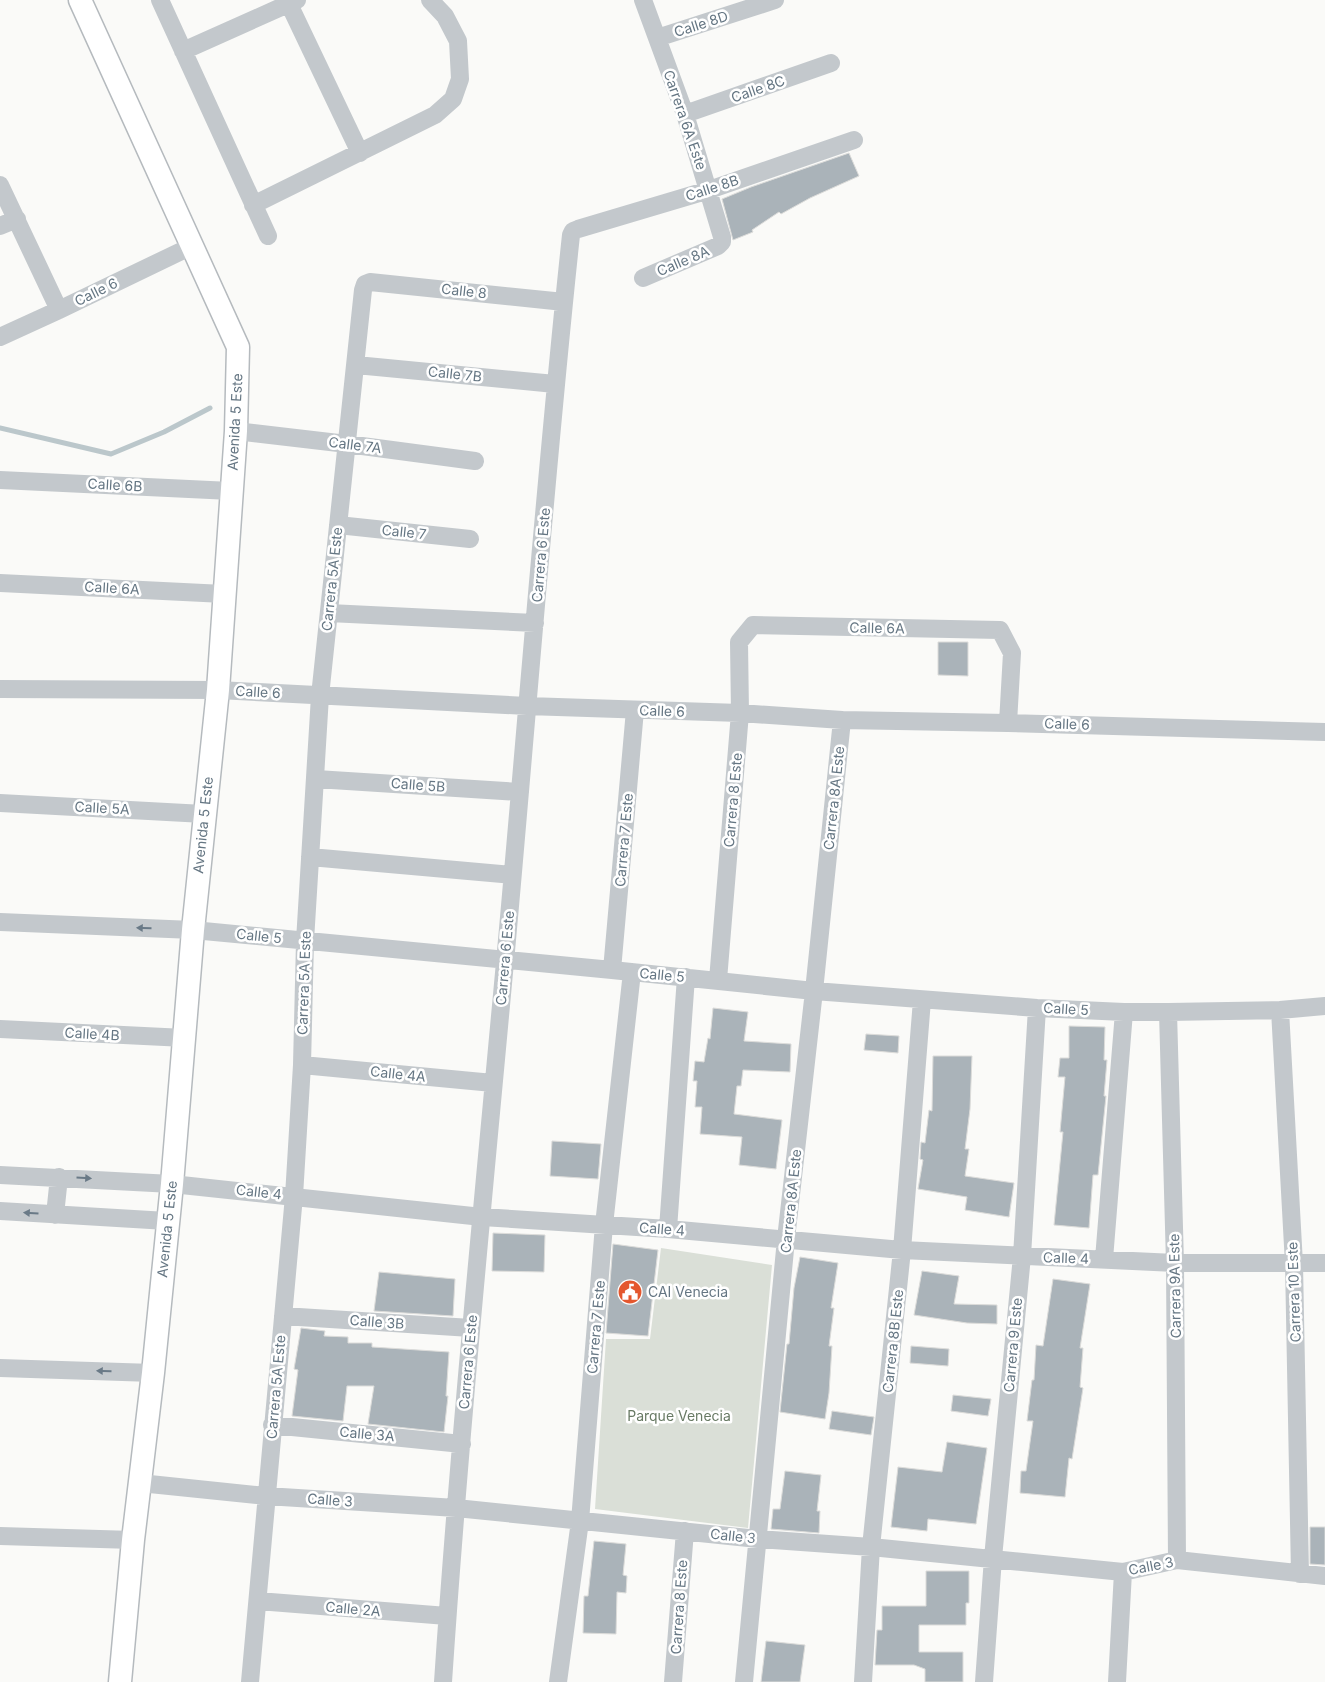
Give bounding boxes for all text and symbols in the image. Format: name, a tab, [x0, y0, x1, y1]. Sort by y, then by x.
street label: Calle 8D	[672, 7, 730, 40]
street label: Carrera 6A Este	[660, 68, 711, 172]
street label: Calle 8C	[729, 71, 787, 106]
street label: Calle 8B	[683, 171, 741, 204]
street label: Calle 8A	[654, 242, 712, 279]
street label: Calle 6	[72, 274, 120, 309]
street label: Calle 8	[440, 280, 488, 301]
street label: Calle 7B	[427, 362, 483, 385]
street label: Avenida 5 Este	[223, 373, 246, 471]
street label: Calle 7A	[328, 433, 383, 456]
street label: Calle 6B	[87, 475, 143, 494]
street label: Carrera 6 Este	[528, 507, 553, 603]
street label: Calle 7	[381, 521, 427, 542]
street label: Carrera 5A Este	[318, 526, 345, 632]
street label: Calle 6A	[84, 578, 140, 597]
street label: Calle 6A	[849, 619, 905, 636]
street label: Calle 6	[235, 682, 281, 701]
street label: Calle 6	[639, 701, 685, 720]
street label: Calle 6	[1044, 714, 1090, 733]
street label: Carrera 8A Este	[820, 745, 847, 851]
street label: Carrera 8 Este	[720, 752, 745, 848]
street label: Calle 5B	[390, 774, 446, 795]
street label: Avenida 5 Este	[189, 776, 216, 874]
street label: Carrera 7 Este	[611, 792, 636, 888]
street label: Calle 5A	[74, 798, 130, 817]
street label: Carrera 6 Este	[492, 910, 517, 1006]
one-way arrow	[136, 923, 152, 931]
street label: Calle 5	[236, 925, 283, 946]
street label: Carrera 5A Este	[293, 931, 314, 1035]
street label: Calle 5	[639, 964, 685, 985]
street label: Calle 5	[1043, 999, 1089, 1018]
street label: Calle 4B	[64, 1024, 120, 1043]
street label: Calle 4A	[369, 1062, 427, 1085]
street label: Carrera 8A Este	[777, 1148, 804, 1254]
one-way arrow	[76, 1175, 92, 1183]
street label: Avenida 5 Este	[153, 1180, 180, 1278]
street label: Calle 4	[235, 1181, 283, 1202]
one-way arrow	[23, 1209, 39, 1217]
street label: Calle 4	[638, 1218, 686, 1239]
street label: Carrera 9A Este	[1165, 1234, 1184, 1338]
street label: Carrera 10 Este	[1283, 1241, 1304, 1343]
street label: Calle 4	[1043, 1248, 1089, 1267]
street label: Carrera 7 Este	[583, 1279, 608, 1375]
public building icon: CAI Venecia	[617, 1279, 643, 1305]
place label: CAI Venecia	[648, 1283, 728, 1300]
street label: Carrera 8B Este	[879, 1288, 906, 1394]
street label: Carrera 9 Este	[1000, 1297, 1025, 1393]
street label: Calle 3B	[349, 1311, 405, 1332]
street label: Carrera 6 Este	[455, 1314, 480, 1410]
street label: Carrera 5A Este	[262, 1334, 289, 1440]
one-way arrow	[96, 1367, 112, 1375]
park label: Parque Venecia	[627, 1407, 731, 1424]
street label: Calle 3A	[339, 1423, 396, 1444]
street label: Calle 3	[307, 1489, 353, 1510]
street label: Calle 3	[709, 1525, 757, 1546]
street label: Calle 3	[1127, 1553, 1175, 1578]
street label: Carrera 8 Este	[667, 1559, 690, 1655]
street label: Calle 2A	[325, 1598, 382, 1619]

